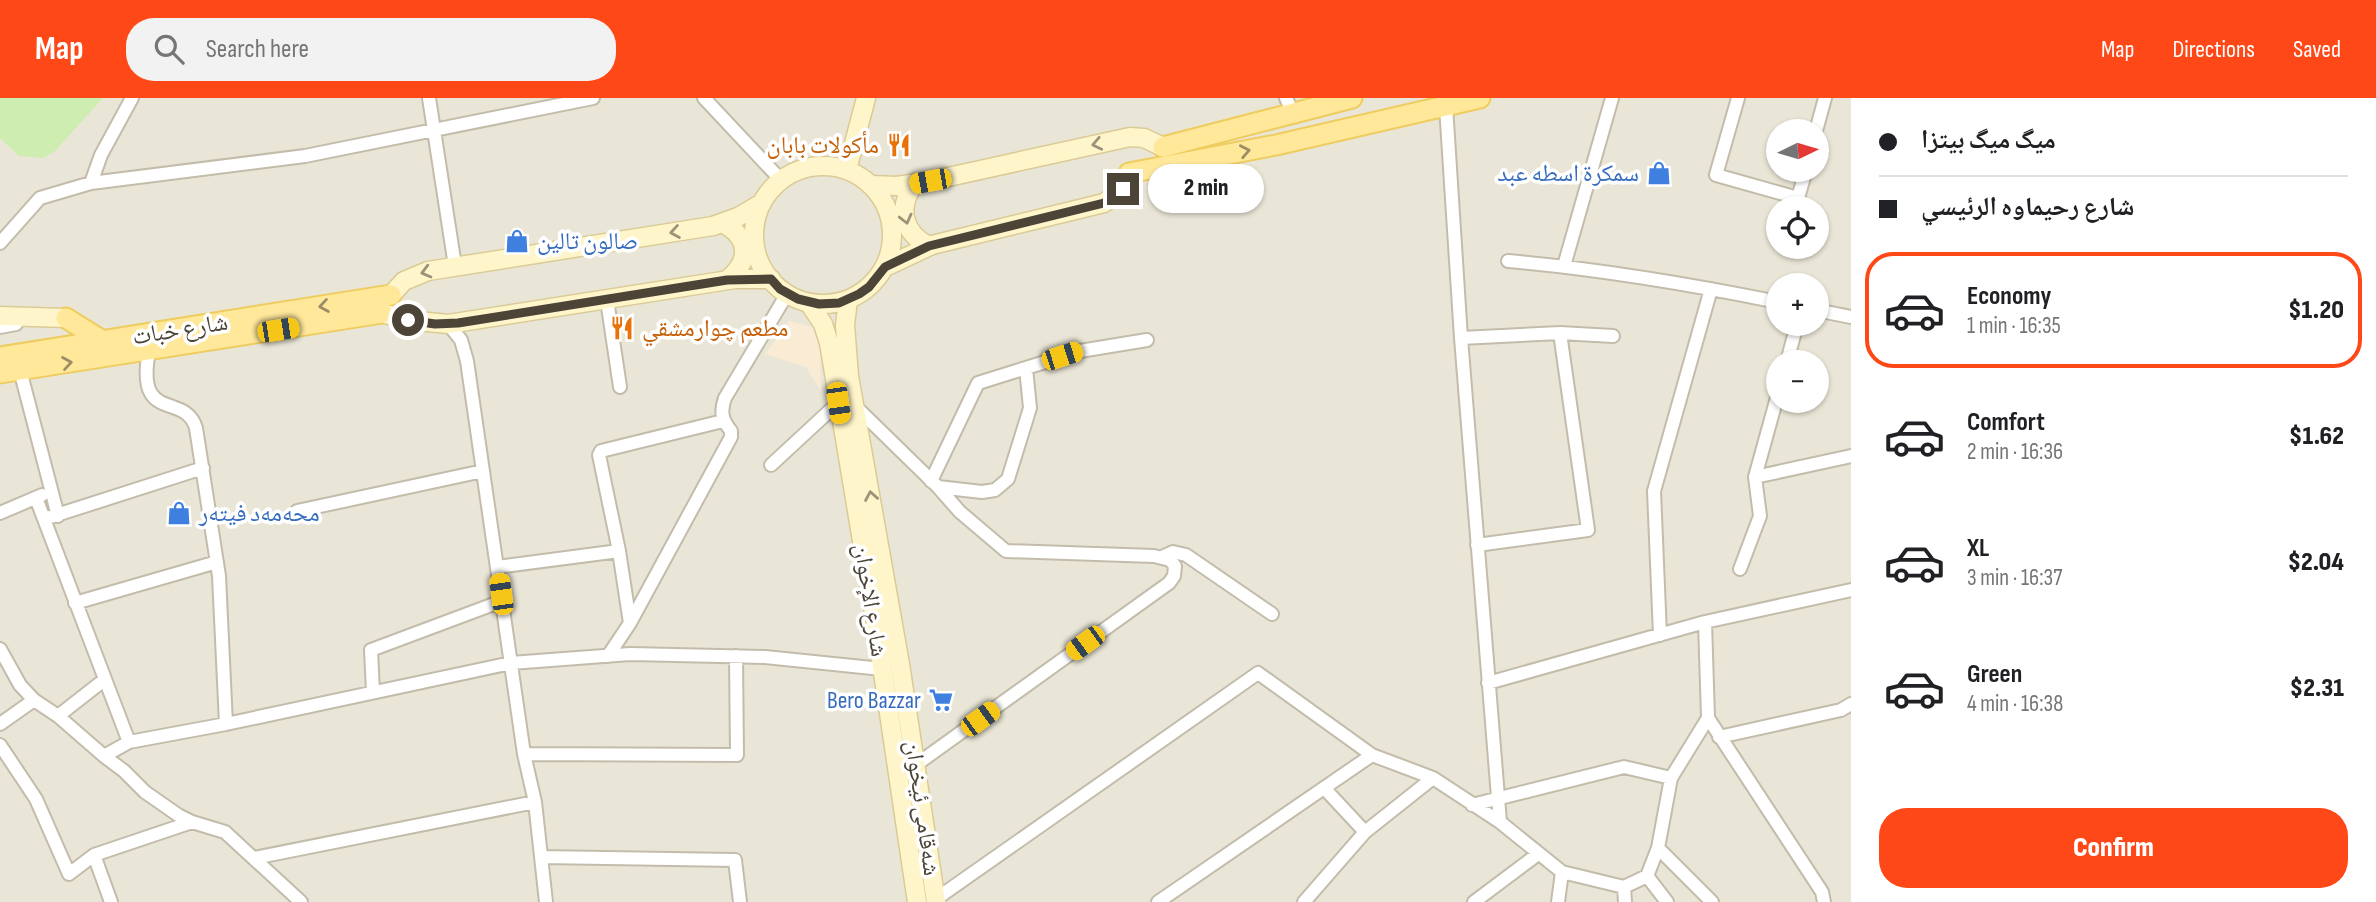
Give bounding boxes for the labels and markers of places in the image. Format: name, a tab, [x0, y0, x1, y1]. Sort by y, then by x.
place label: مأكولات بابان	[767, 131, 879, 160]
restaurant icon: مأكولات بابان	[885, 131, 913, 159]
place label: سمكرة اسطه عبد	[1497, 159, 1639, 188]
shop icon: سمكرة اسطه عبد	[1645, 159, 1673, 187]
shop icon: صالون تالين	[503, 227, 531, 255]
place label: صالون تالين	[537, 227, 638, 256]
restaurant icon: مطعم چوارمشقي	[608, 314, 636, 342]
place label: مطعم چوارمشقي	[642, 314, 789, 347]
shop icon: محەمەد فیتەر	[165, 499, 193, 527]
place label: محەمەد فیتەر	[198, 499, 320, 528]
place label: Bero Bazzar	[827, 686, 921, 715]
supermarket icon: Bero Bazzar	[927, 686, 955, 714]

